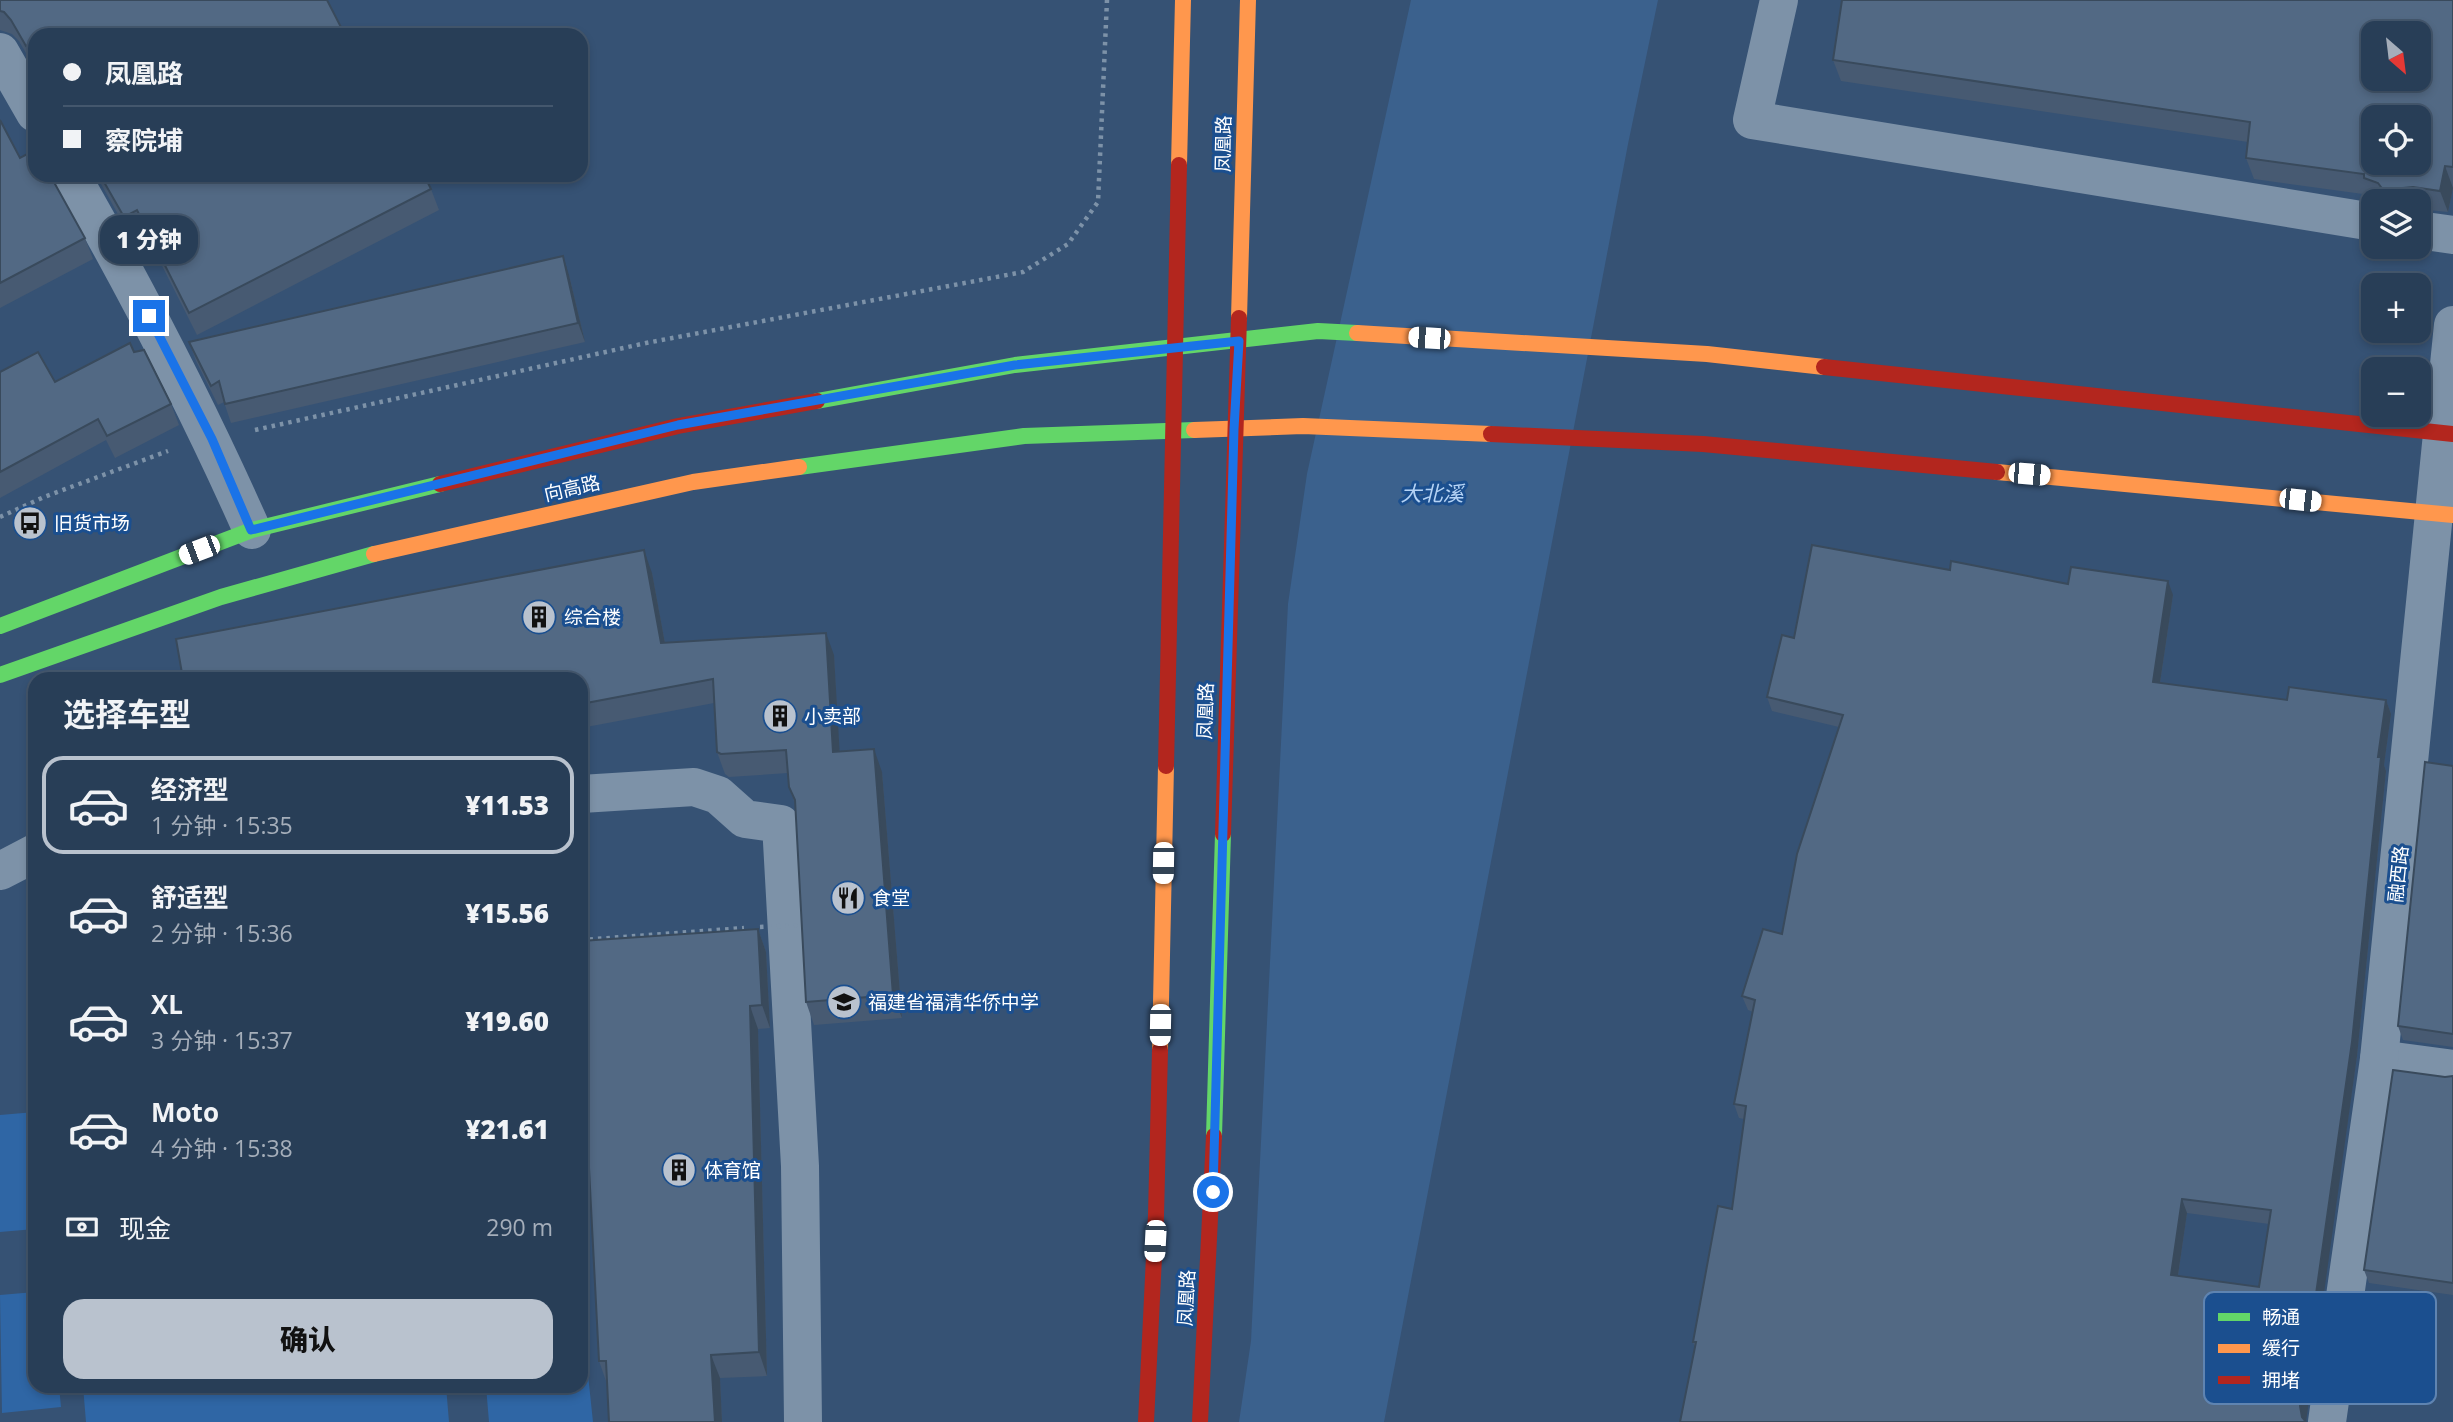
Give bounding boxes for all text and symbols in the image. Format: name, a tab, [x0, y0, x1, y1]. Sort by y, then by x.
north arrow	[2361, 21, 2431, 91]
map controls	[2361, 21, 2431, 427]
text: 凤凰路	[105, 55, 183, 91]
button: locate	[2361, 105, 2431, 175]
street label: 凤凰路	[1210, 115, 1236, 173]
text: 察院埔	[105, 122, 183, 158]
button: layers	[2361, 189, 2431, 259]
callout: 1 分钟	[100, 215, 198, 264]
text: 1 分钟	[116, 223, 182, 255]
button: +	[2361, 273, 2431, 343]
route end	[133, 300, 165, 332]
car	[1408, 326, 1451, 350]
button: −	[2361, 357, 2431, 427]
car	[2008, 462, 2051, 486]
street label: 向高路	[541, 469, 603, 507]
water label: 大北溪	[1401, 479, 1465, 507]
car	[2279, 487, 2322, 513]
bus stop icon: 旧货市场	[11, 504, 49, 542]
place label: 旧货市场	[54, 510, 130, 536]
car	[176, 533, 223, 567]
building icon: 综合楼	[520, 598, 558, 636]
place label: 综合楼	[564, 604, 621, 630]
street label: 凤凰路	[1191, 682, 1219, 740]
text: 选择车型	[63, 692, 191, 735]
building icon: 小卖部	[761, 697, 799, 735]
place label: 小卖部	[804, 703, 861, 729]
text: 经济型	[151, 771, 229, 807]
icon: car	[67, 774, 130, 837]
text: ¥11.53	[465, 787, 549, 823]
text: 1 分钟 · 15:35	[151, 809, 293, 841]
car	[1153, 842, 1174, 884]
street label: 融西路	[2382, 844, 2414, 904]
text: 舒适型	[151, 879, 229, 915]
restaurant icon: 食堂	[829, 879, 867, 917]
icon: car	[67, 882, 130, 945]
place label: 食堂	[872, 885, 910, 911]
text: ¥15.56	[465, 895, 549, 931]
text: 2 分钟 · 15:36	[151, 917, 293, 949]
school or university icon: 福建省福清华侨中学	[825, 983, 863, 1021]
text: XL	[151, 986, 183, 1022]
place label: 福建省福清华侨中学	[868, 989, 1039, 1015]
icon: car	[67, 990, 130, 1053]
text: ¥19.60	[465, 1003, 549, 1039]
car	[1150, 1004, 1171, 1046]
text: 3 分钟 · 15:37	[151, 1024, 293, 1056]
text: Moto	[151, 1094, 219, 1130]
icon: car	[67, 1098, 130, 1161]
text: ¥21.61	[465, 1111, 549, 1147]
text: 4 分钟 · 15:38	[151, 1132, 293, 1164]
building icon: 体育馆	[660, 1151, 698, 1189]
place label: 体育馆	[704, 1157, 761, 1183]
route start	[1197, 1176, 1229, 1208]
icon: cash	[63, 1208, 101, 1246]
text: 现金	[119, 1210, 171, 1246]
text: 290 m	[486, 1211, 553, 1243]
car	[1144, 1219, 1167, 1263]
street label: 凤凰路	[1172, 1269, 1200, 1327]
legend	[2204, 1292, 2436, 1404]
button: 确认	[63, 1299, 553, 1379]
text: 畅通	[2262, 1304, 2300, 1330]
text: 缓行	[2262, 1335, 2300, 1361]
text: 拥堵	[2262, 1367, 2300, 1393]

